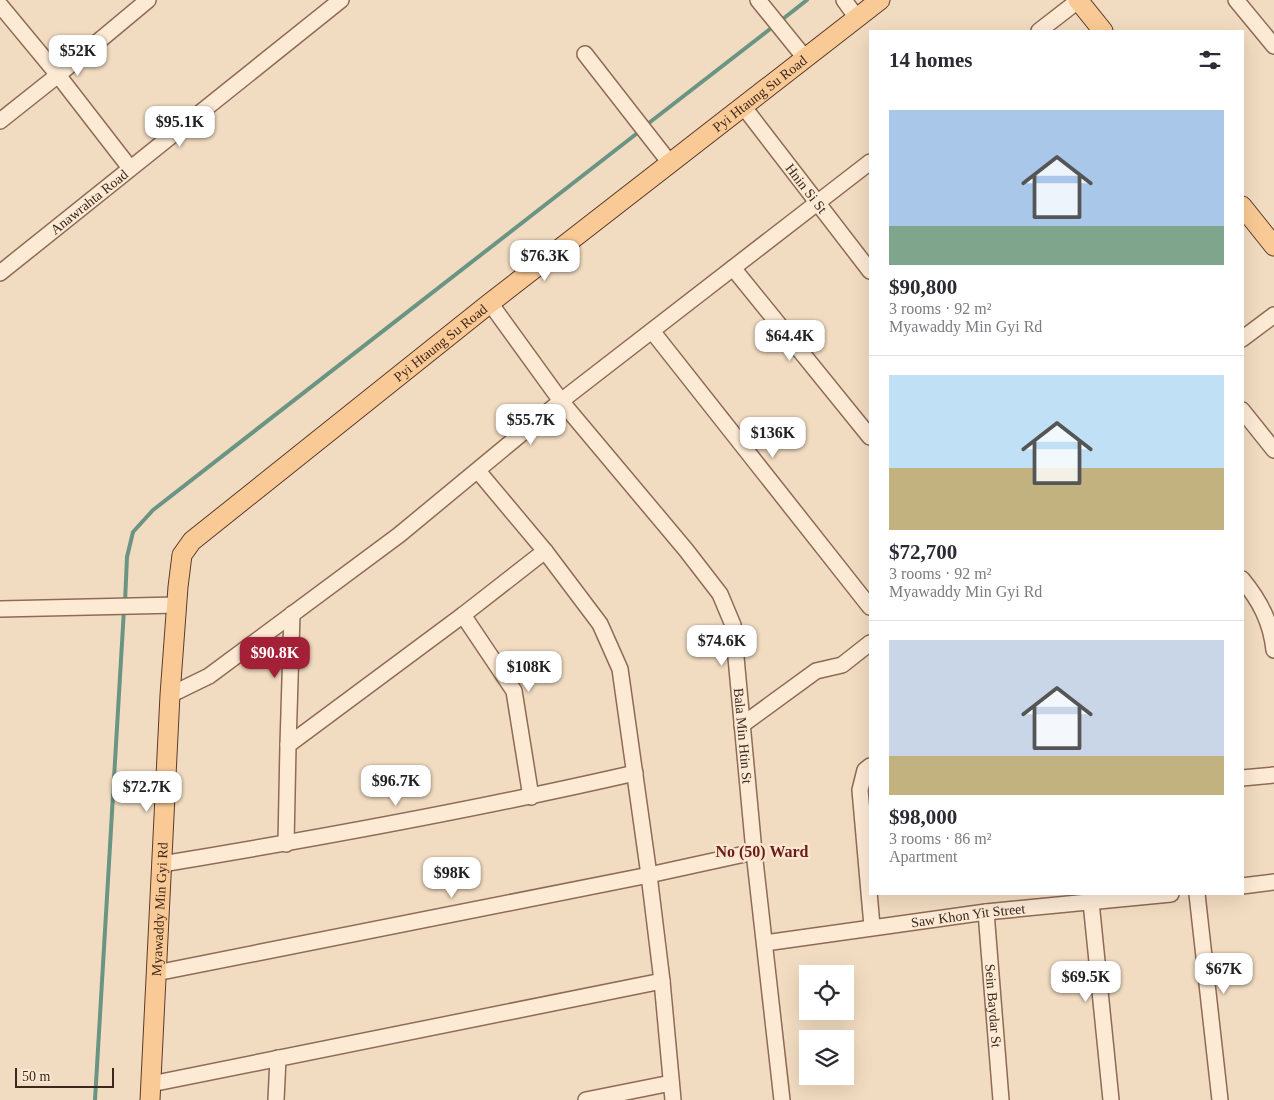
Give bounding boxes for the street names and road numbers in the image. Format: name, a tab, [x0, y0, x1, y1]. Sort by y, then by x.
street label: Pyi Htaung Su Road	[710, 53, 810, 135]
street label: Hnin Si St	[782, 161, 830, 217]
street label: Anawrahta Road	[48, 167, 131, 238]
street label: Pyi Htaung Su Road	[391, 301, 490, 385]
street label: Bala Min Htin St	[731, 687, 755, 784]
street label: Myawaddy Min Gyi Rd	[149, 842, 171, 977]
street label: Saw Khon Yit Street	[910, 901, 1026, 930]
street label: Sein Baydar St	[982, 963, 1004, 1048]

